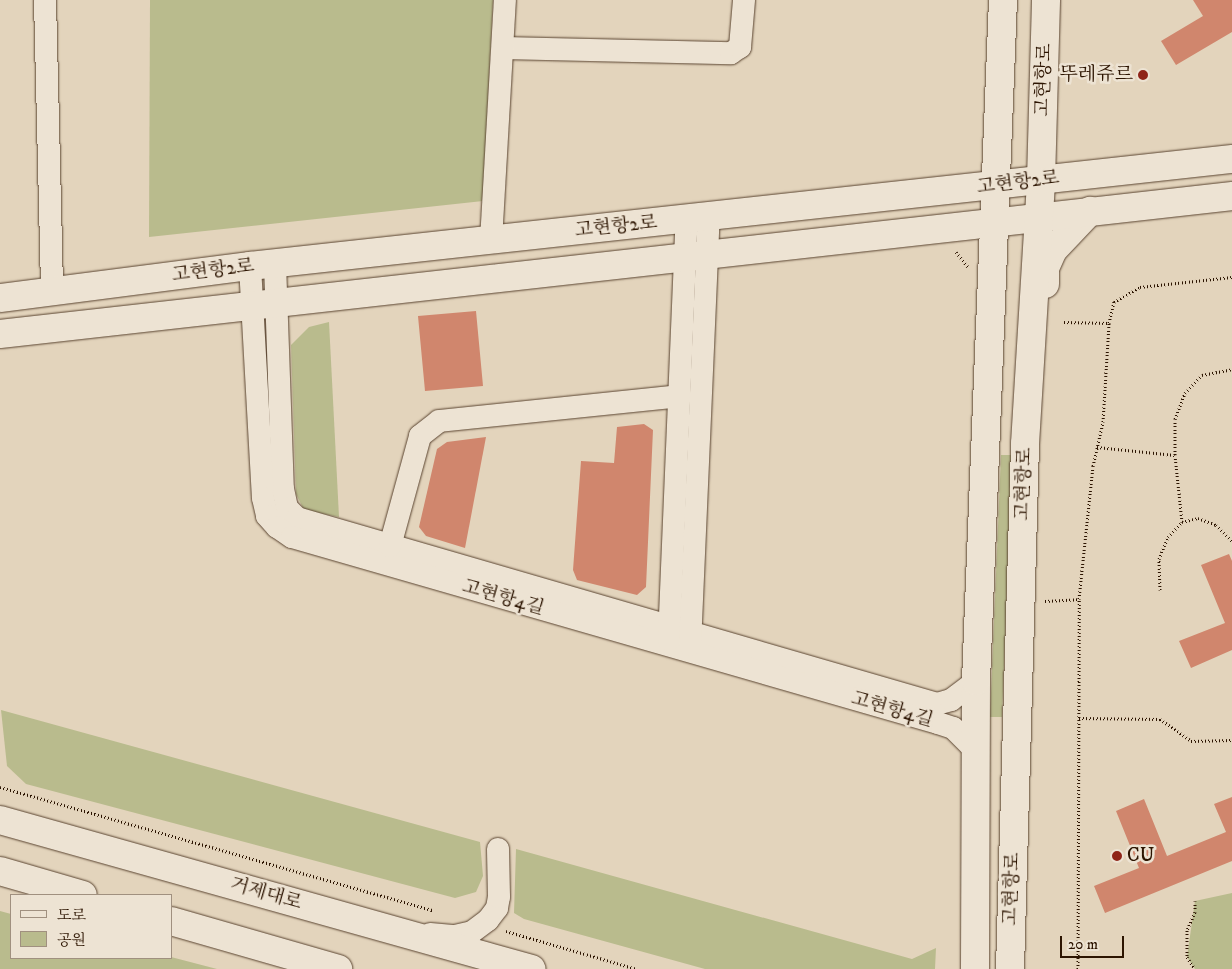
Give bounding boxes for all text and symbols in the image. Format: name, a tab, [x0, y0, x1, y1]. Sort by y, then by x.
street label: 고현항로	[1031, 43, 1057, 117]
place label: 뚜레쥬르	[1060, 64, 1133, 86]
marker: 뚜레쥬르	[1137, 69, 1149, 81]
street label: 고현항2로	[976, 167, 1060, 199]
street label: 고현항2로	[574, 211, 658, 243]
street label: 고현항2로	[171, 255, 255, 287]
street label: 고현항로	[1011, 447, 1037, 521]
street label: 고현항4길	[459, 575, 547, 621]
street label: 고현항4길	[848, 687, 936, 733]
place label: CU	[1127, 845, 1154, 867]
marker: CU	[1111, 850, 1123, 862]
street label: 고현항로	[999, 852, 1025, 926]
street label: 거제대로	[228, 873, 304, 915]
legend	[10, 894, 172, 959]
text: 도로	[57, 906, 86, 925]
scale bar	[1062, 926, 1126, 958]
text: 공원	[57, 931, 86, 950]
text: 20 m	[1068, 935, 1098, 954]

